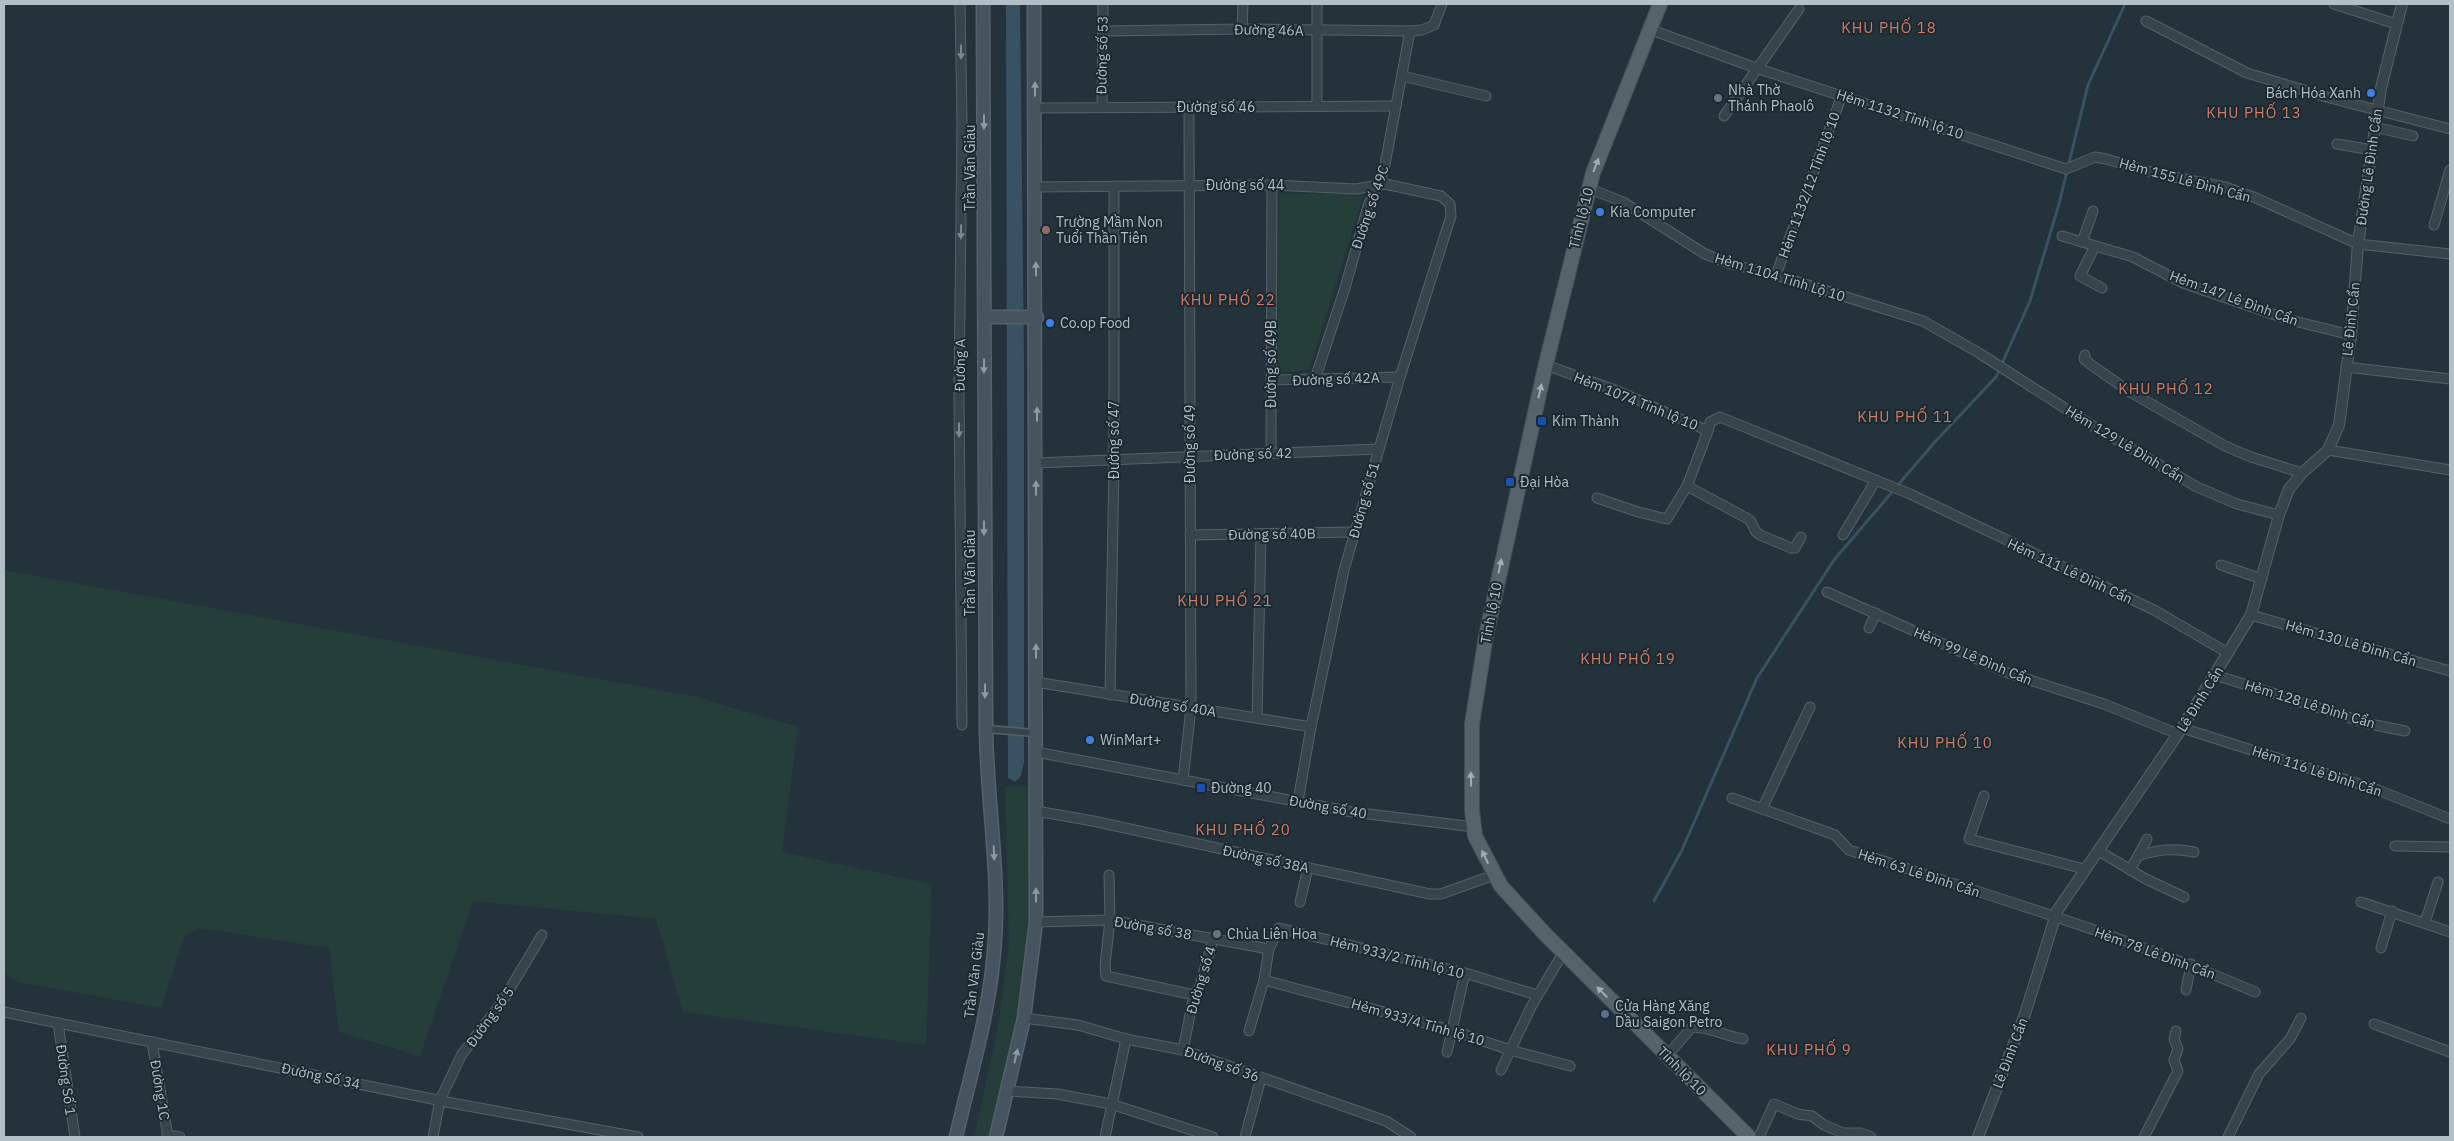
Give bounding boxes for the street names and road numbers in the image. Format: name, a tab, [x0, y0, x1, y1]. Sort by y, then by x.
street label: Đường số 53	[1092, 16, 1112, 94]
street label: Đường 46A	[1234, 20, 1304, 40]
street label: Hẻm 1132 Tỉnh lộ 10	[1834, 85, 1966, 143]
street label: Đường số 46	[1177, 98, 1255, 116]
street label: Đường Lê Đình Cẩn	[2352, 107, 2386, 227]
street label: Hẻm 1132/12 Tỉnh lộ 10	[1774, 109, 1844, 261]
street label: Trần Văn Giàu	[961, 125, 979, 211]
street label: Hẻm 155 Lê Đình Cẩn	[2117, 154, 2253, 206]
street label: Đường số 49C	[1347, 162, 1393, 251]
street label: Đường số 44	[1206, 176, 1284, 194]
street label: Tỉnh lộ 10	[1565, 186, 1597, 250]
street label: Hẻm 1104 Tỉnh Lộ 10	[1713, 249, 1847, 305]
street label: Hẻm 147 Lê Đình Cẩn	[2167, 266, 2301, 330]
street label: Lê Đình Cẩn	[2338, 281, 2364, 357]
street label: Đường số 49B	[1262, 320, 1280, 408]
street label: Đường A	[951, 338, 969, 392]
street label: Đường số 42A	[1292, 368, 1380, 390]
street label: Hẻm 1074 Tỉnh lộ 10	[1571, 368, 1701, 434]
street label: Đường số 47	[1105, 401, 1123, 479]
street label: Hẻm 129 Lê Đình Cẩn	[2062, 401, 2188, 487]
street label: Đường số 49	[1181, 405, 1199, 483]
street label: Đường số 42	[1213, 444, 1293, 464]
street label: Đường số 51	[1345, 460, 1383, 540]
street label: Đường số 40B	[1228, 524, 1316, 544]
street label: Trần Văn Giàu	[961, 530, 979, 616]
street label: Hẻm 111 Lê Đình Cẩn	[2005, 534, 2135, 608]
street label: Tỉnh lộ 10	[1476, 581, 1506, 645]
street label: Hẻm 130 Lê Đình Cẩn	[2283, 616, 2419, 670]
street label: Hẻm 99 Lê Đình Cẩn	[1911, 623, 2035, 689]
street label: Lê Đình Cẩn	[2173, 663, 2227, 735]
street label: Hẻm 128 Lê Đình Cẩn	[2242, 676, 2378, 732]
street label: Đường số 40A	[1128, 689, 1218, 721]
street label: Hẻm 116 Lê Đình Cẩn	[2250, 741, 2384, 801]
street label: Đường số 40	[1288, 791, 1368, 823]
street label: Đường số 38A	[1221, 841, 1311, 877]
street label: Hẻm 63 Lê Đình Cẩn	[1856, 845, 1982, 901]
street label: Đường số 38	[1113, 912, 1193, 944]
street label: Hẻm 78 Lê Đình Cẩn	[2092, 923, 2218, 983]
street label: Trần Văn Giàu	[960, 931, 988, 1019]
street label: Hẻm 933/2 Tỉnh lộ 10	[1328, 932, 1466, 982]
street label: Đường số 4	[1182, 944, 1220, 1016]
street label: Đường số 5	[462, 983, 518, 1051]
street label: Hẻm 933/4 Tỉnh lộ 10	[1349, 994, 1487, 1050]
street label: Lê Đình Cẩn	[1988, 1015, 2032, 1091]
street label: Đường số 36	[1182, 1042, 1262, 1086]
street label: Đường Số 1	[52, 1043, 80, 1117]
street label: Tỉnh lộ 10	[1654, 1043, 1710, 1099]
street label: Đường 1C	[146, 1058, 174, 1122]
street label: Đường Số 34	[280, 1059, 362, 1093]

